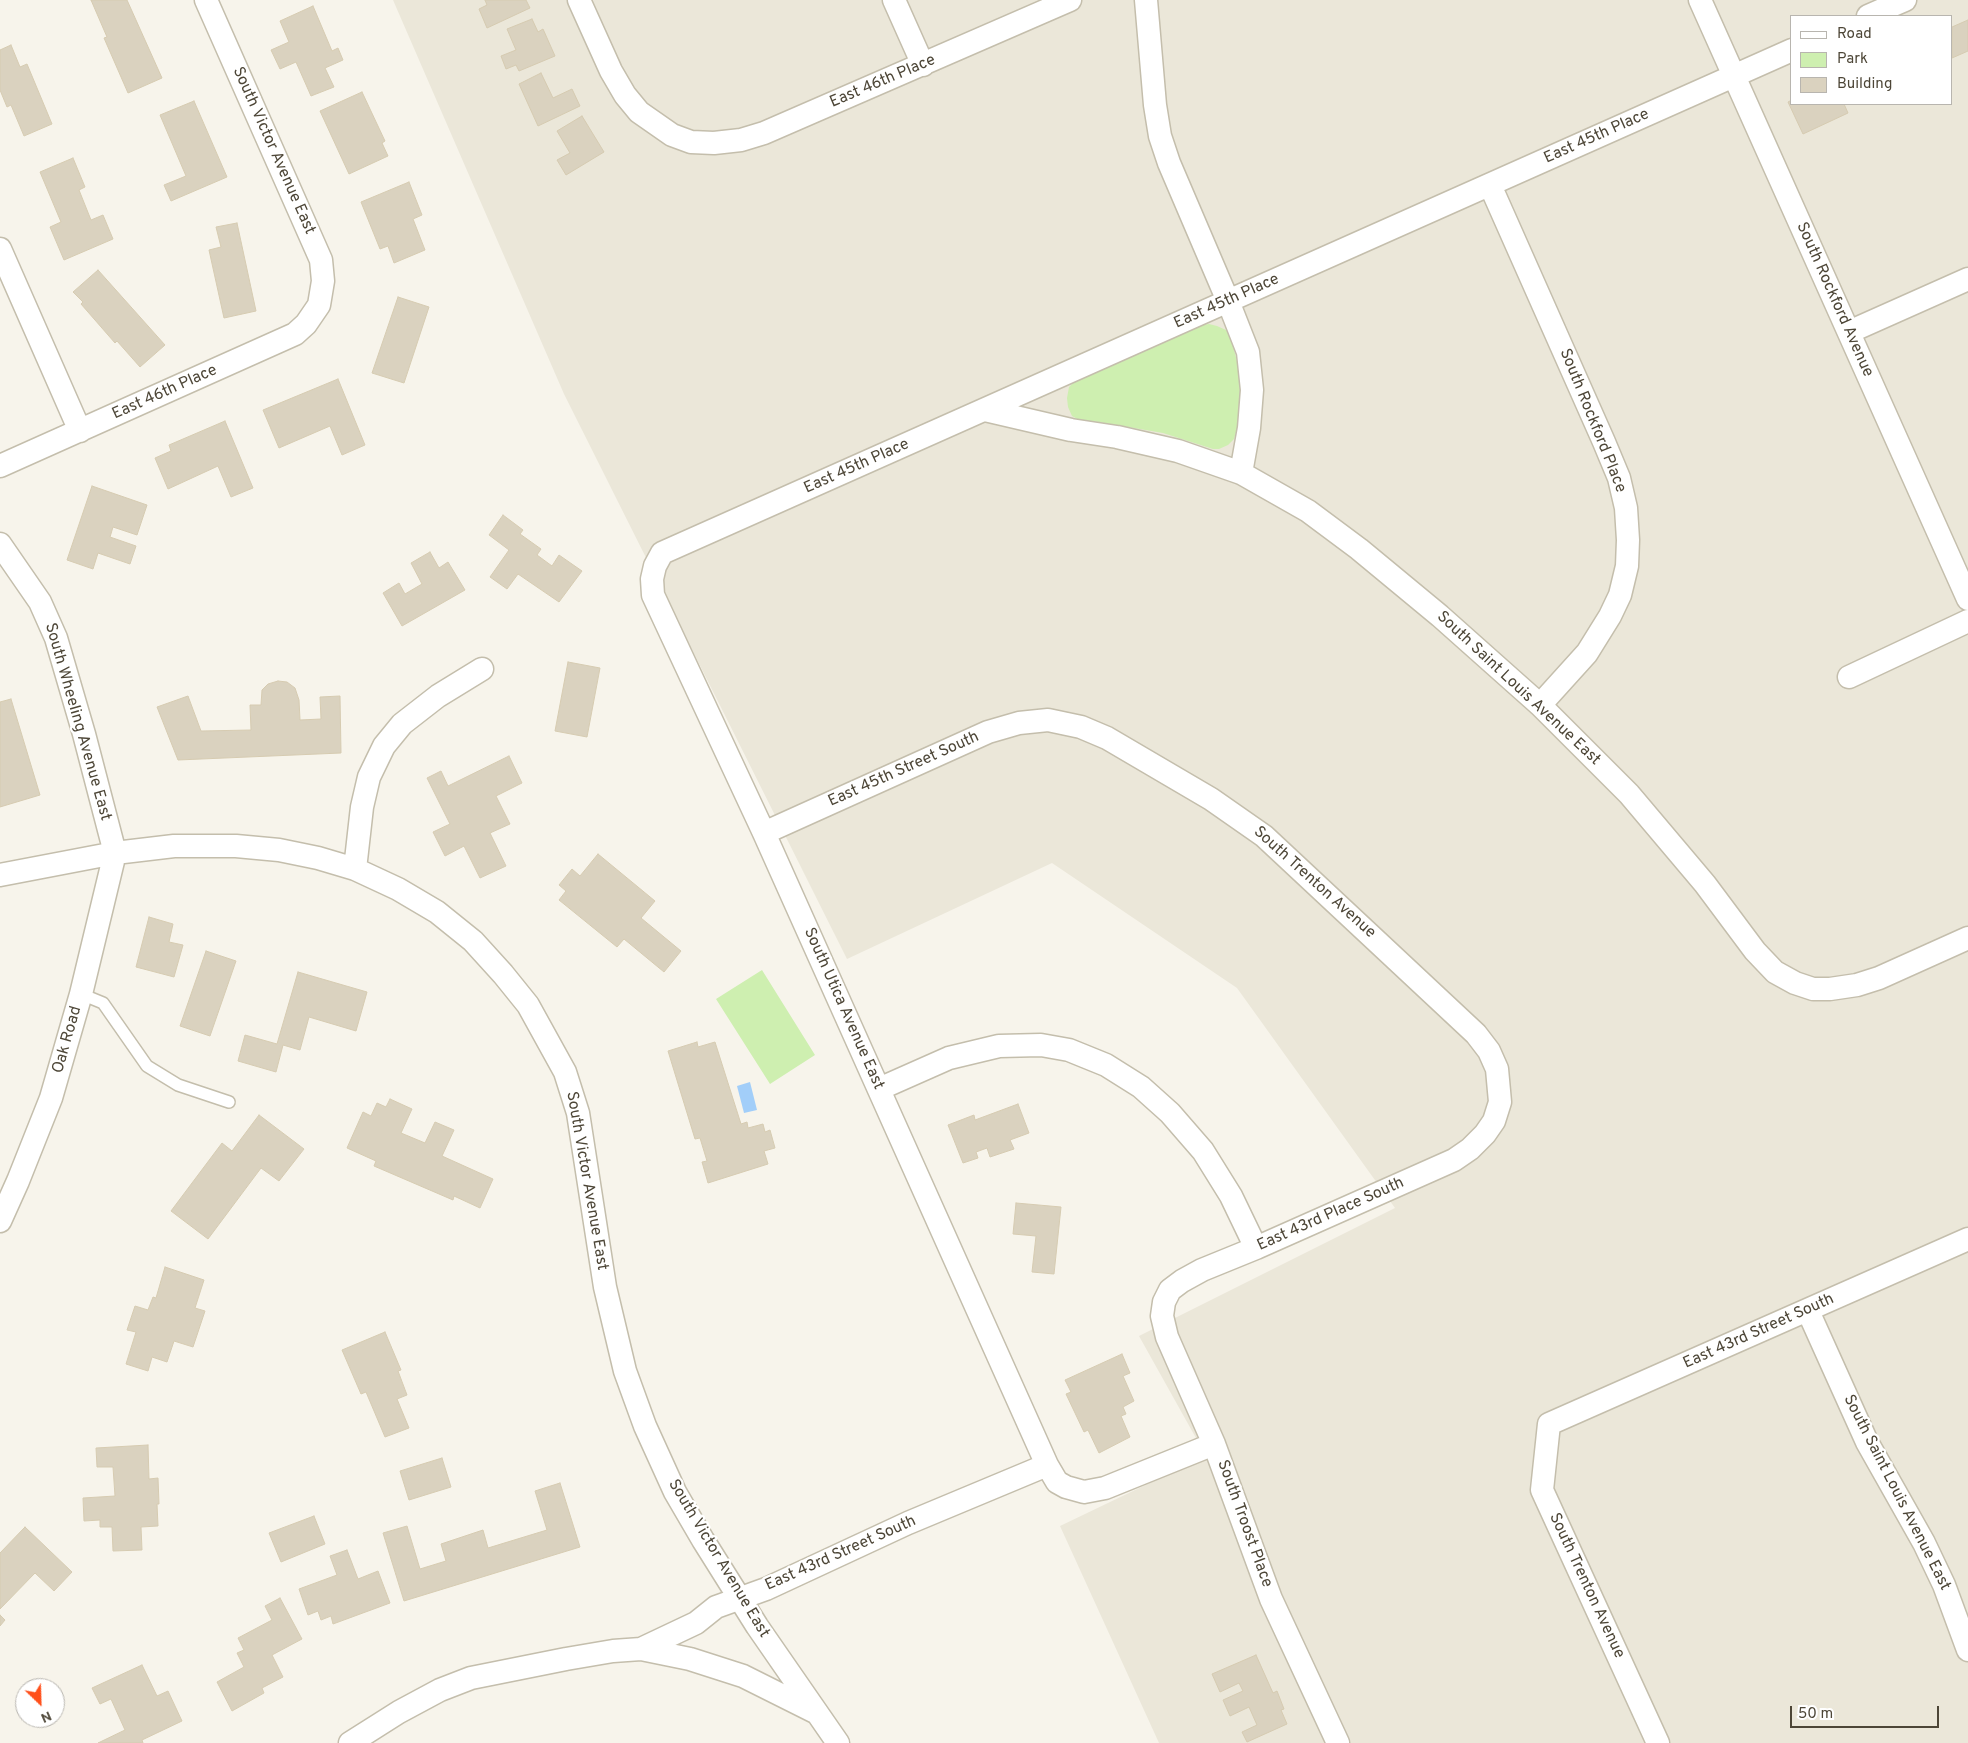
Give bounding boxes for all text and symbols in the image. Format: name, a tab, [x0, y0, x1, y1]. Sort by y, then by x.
legend	[1790, 15, 1953, 105]
text: Road	[1837, 25, 1872, 44]
text: Park	[1837, 50, 1868, 69]
street label: East 46th Place	[827, 51, 939, 113]
street label: South Victor Avenue East	[227, 64, 319, 238]
text: Building	[1837, 75, 1892, 94]
street label: East 45th Place	[1541, 105, 1653, 169]
street label: South Rockford Avenue	[1791, 220, 1877, 380]
street label: East 45th Place	[1171, 270, 1283, 334]
street label: South Rockford Place	[1554, 346, 1630, 496]
street label: East 46th Place	[110, 361, 220, 425]
street label: East 45th Place	[801, 435, 913, 499]
street label: South Saint Louis Avenue East	[1432, 608, 1604, 770]
street label: South Wheeling Avenue East	[40, 621, 114, 823]
street label: East 45th Street South	[826, 728, 982, 812]
street label: South Trenton Avenue	[1249, 823, 1379, 943]
street label: South Utica Avenue East	[799, 925, 887, 1093]
street label: Oak Road	[49, 1004, 87, 1076]
street label: South Victor Avenue East	[561, 1090, 611, 1272]
street label: East 43rd Place South	[1255, 1174, 1407, 1256]
street label: East 43rd Street South	[1681, 1290, 1837, 1374]
street label: South Saint Louis Avenue East	[1838, 1392, 1954, 1594]
street label: South Troost Place	[1212, 1458, 1276, 1590]
street label: South Victor Avenue East	[663, 1476, 773, 1642]
street label: South Trenton Avenue	[1544, 1510, 1628, 1662]
street label: East 43rd Street South	[763, 1512, 919, 1596]
north arrow	[15, 1678, 65, 1728]
scale bar	[1793, 1696, 1942, 1728]
text: 50 m	[1798, 1705, 1833, 1724]
text: N	[38, 1706, 54, 1726]

